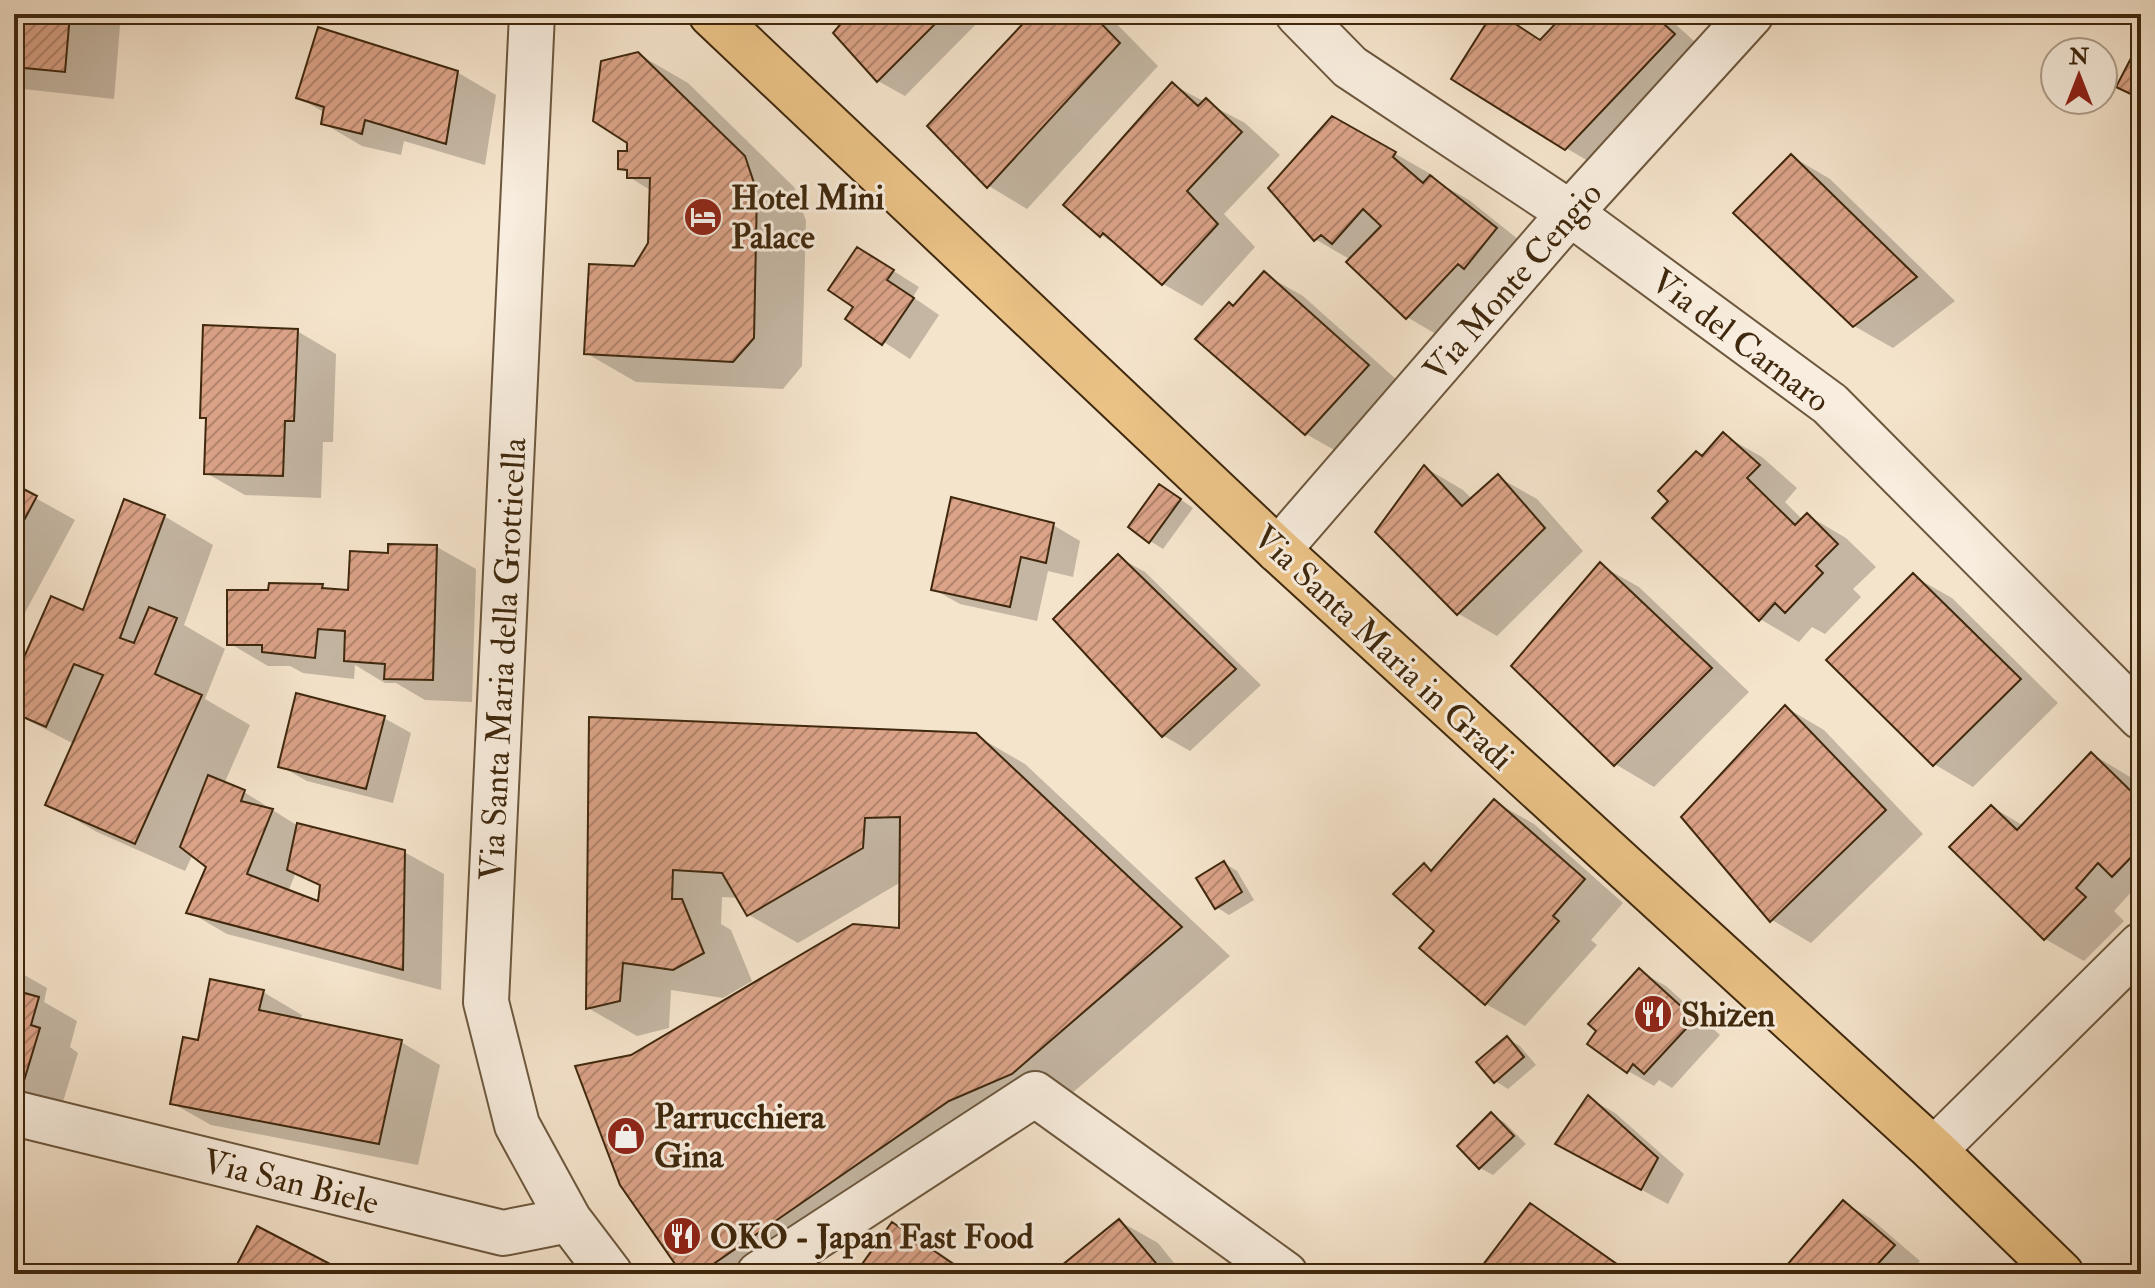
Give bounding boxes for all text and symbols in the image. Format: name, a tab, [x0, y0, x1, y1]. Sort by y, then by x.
north arrow	[2039, 36, 2119, 116]
text: N	[2068, 43, 2089, 71]
street label: Via Monte Cengio	[1415, 173, 1612, 391]
place label: Hotel Mini Palace	[731, 177, 884, 259]
hotel icon: Hotel Mini Palace	[682, 196, 724, 238]
street label: Via del Carnaro	[1642, 260, 1838, 422]
street label: Via Santa Maria della Grotticella	[470, 436, 537, 882]
street label: Via Santa Maria in Gradi	[1244, 516, 1522, 780]
restaurant icon: Shizen	[1632, 993, 1674, 1035]
place label: Shizen	[1681, 994, 1775, 1037]
place label: Parrucchiera Gina	[654, 1096, 826, 1178]
shop icon: Parrucchiera Gina	[605, 1115, 647, 1157]
street label: Via San Biele	[198, 1140, 383, 1225]
restaurant icon: OKO - Japan Fast Food	[661, 1215, 703, 1257]
place label: OKO - Japan Fast Food	[710, 1216, 1034, 1259]

